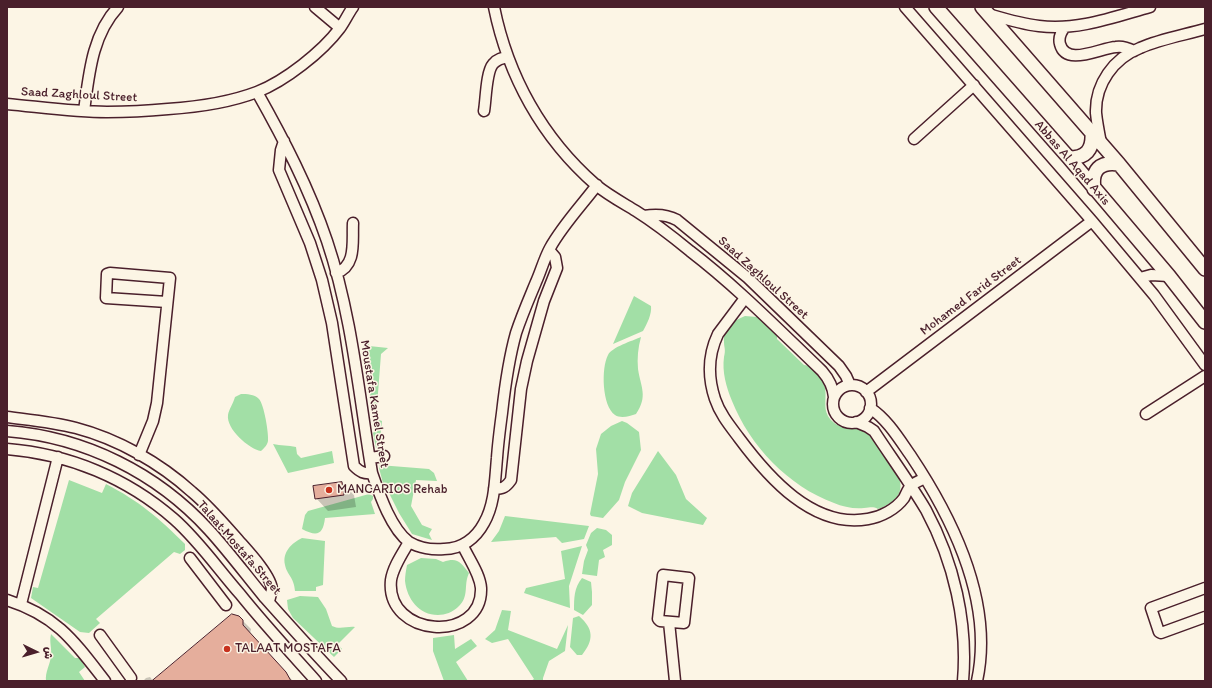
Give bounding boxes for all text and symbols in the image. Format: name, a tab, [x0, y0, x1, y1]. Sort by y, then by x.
street label: Saad Zaghloul Street	[20, 84, 138, 106]
street label: Abbas Al Aqad Axis	[1031, 117, 1113, 209]
street label: Saad Zaghloul Street	[714, 233, 812, 323]
street label: Mohamed Farid Street	[917, 253, 1025, 339]
street label: Moustafa Kamel Street	[356, 339, 392, 469]
place label: MANCARIOS Rehab	[337, 482, 447, 498]
marker: MANCARIOS Rehab	[324, 485, 334, 495]
street label: Talaat Mostafa Street	[194, 498, 284, 598]
north arrow	[16, 632, 56, 672]
place label: TALAAT MOSTAFA	[235, 641, 341, 657]
marker: TALAAT MOSTAFA	[222, 644, 232, 654]
text: ش	[41, 646, 55, 660]

